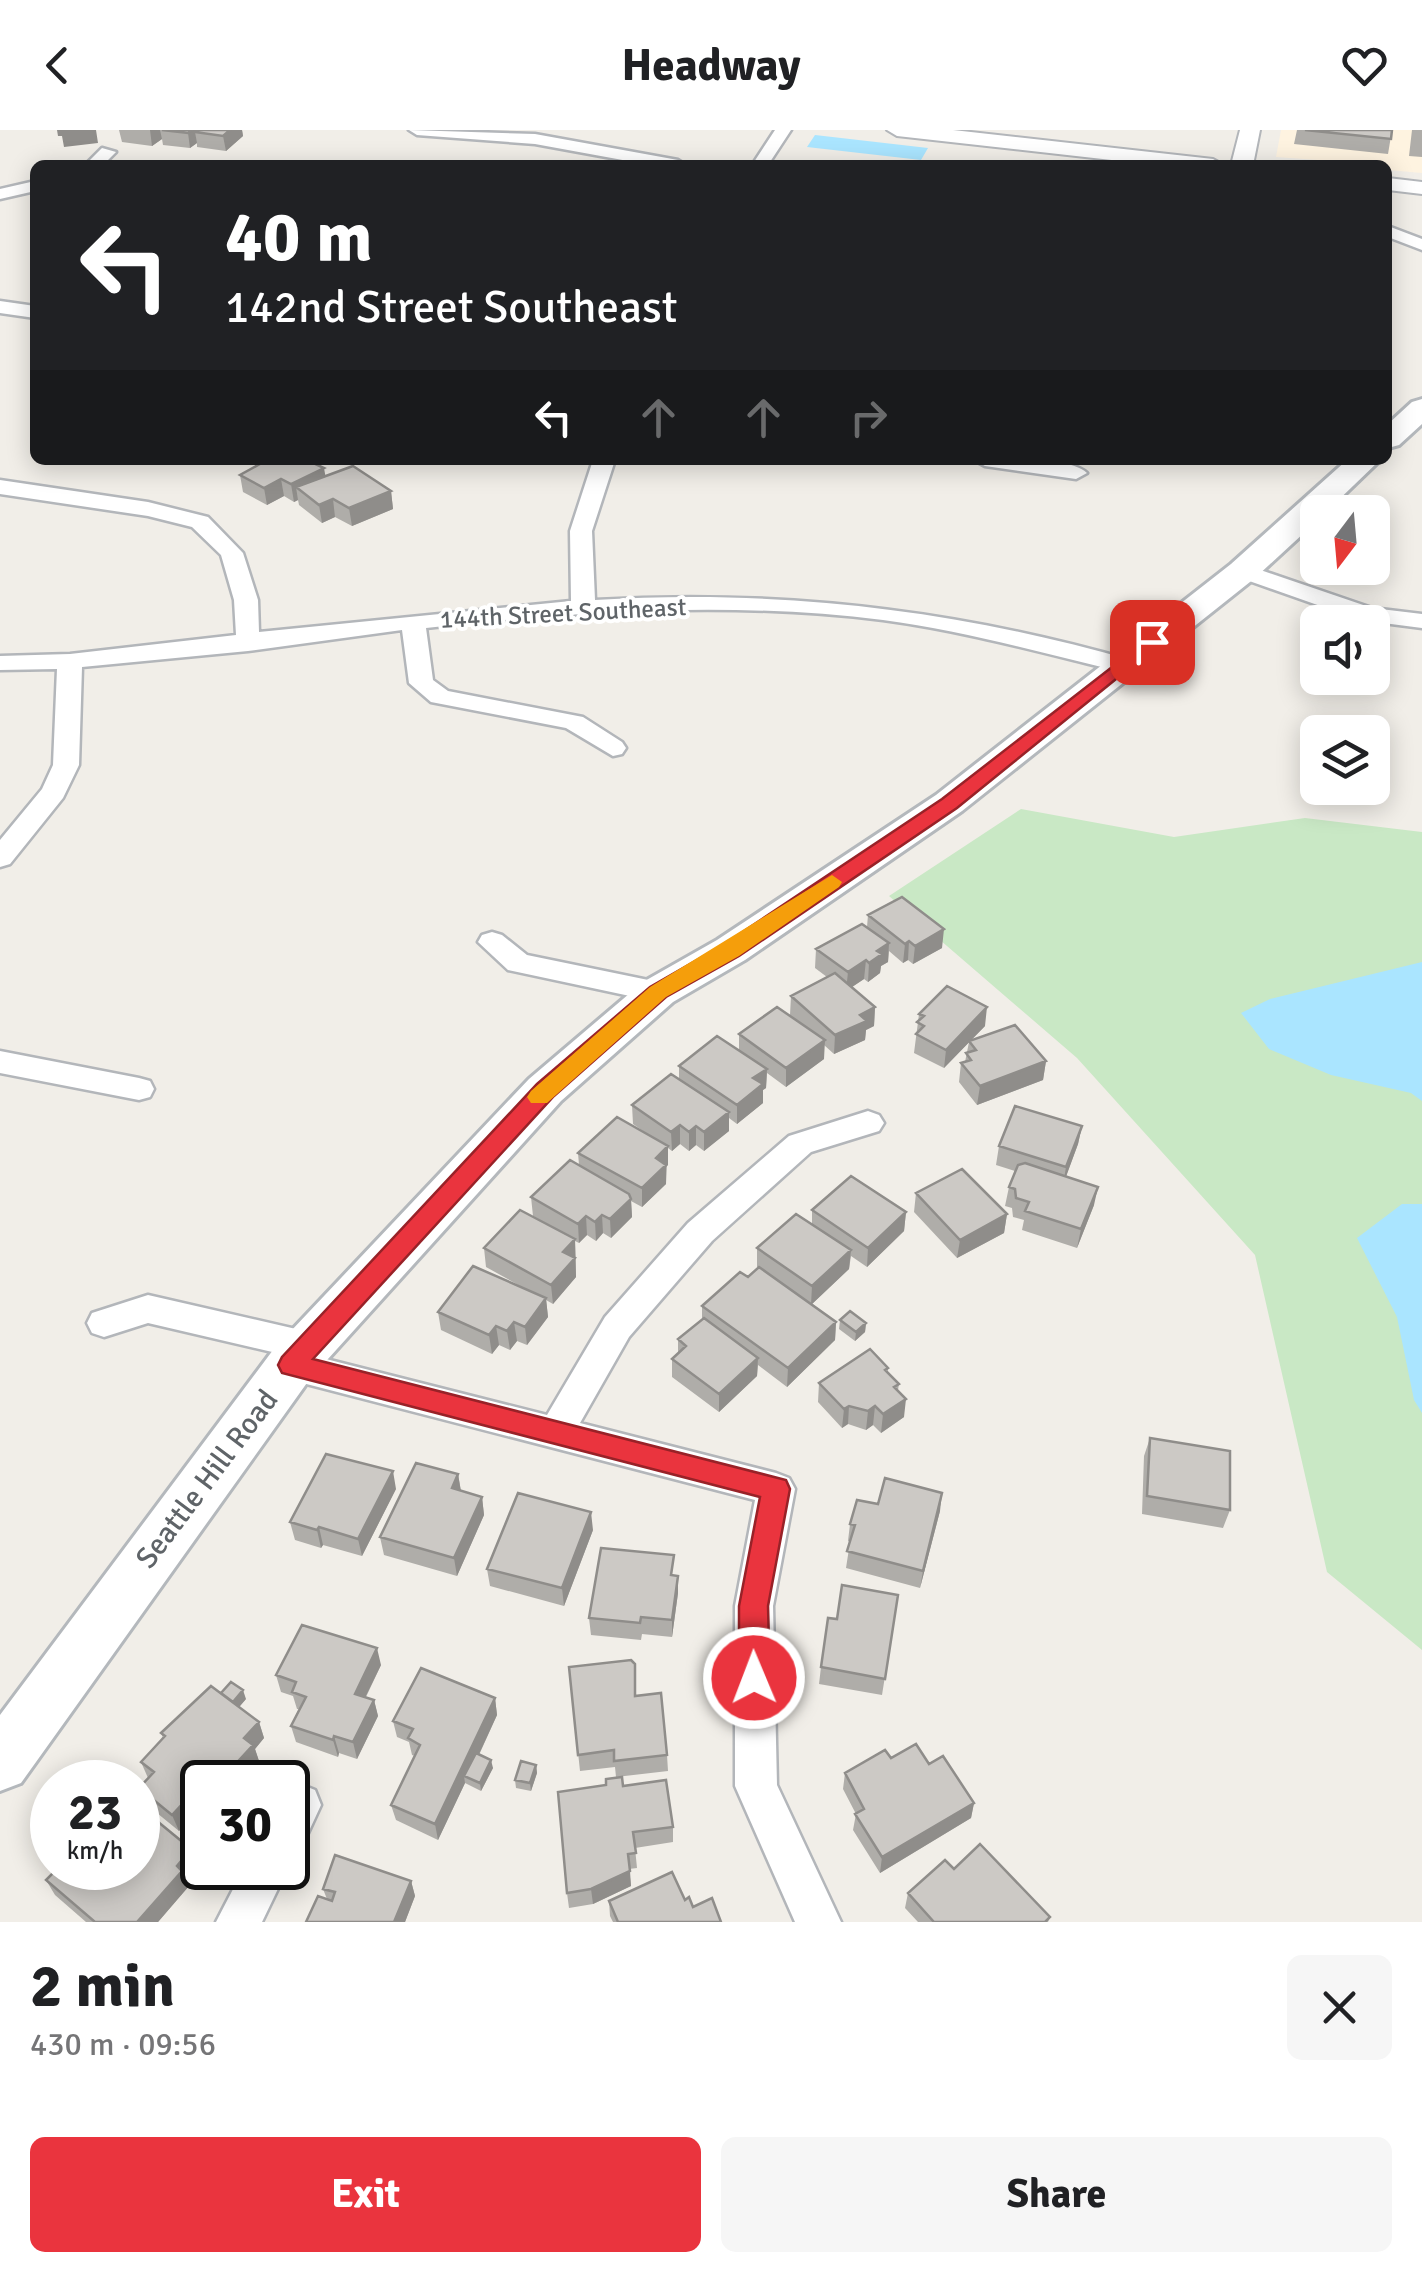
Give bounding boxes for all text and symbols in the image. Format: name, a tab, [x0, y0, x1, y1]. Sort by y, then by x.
icon: back	[30, 38, 85, 93]
text: Headway	[621, 38, 801, 93]
icon: heart	[1337, 38, 1392, 93]
text: 40 m	[225, 194, 373, 280]
icon: left	[60, 200, 190, 330]
text: 142nd Street Southeast	[225, 280, 677, 335]
icon: left	[526, 390, 581, 445]
icon: ahead	[631, 390, 686, 445]
icon: ahead	[736, 390, 791, 445]
icon: right	[841, 390, 896, 445]
north arrow	[1300, 495, 1390, 585]
map controls	[1300, 495, 1390, 805]
street label: 144th Street Southeast	[439, 591, 687, 635]
pin	[1110, 600, 1195, 685]
button: sound	[1300, 605, 1390, 695]
icon: arrive	[1125, 615, 1180, 670]
button: layers	[1300, 715, 1390, 805]
street label: Seattle Hill Road	[128, 1382, 286, 1576]
position arrow	[702, 1626, 806, 1730]
speed limit sign: 30	[180, 1760, 310, 1890]
text: 23	[68, 1782, 122, 1844]
text: km/h	[67, 1835, 123, 1866]
text: 2 min	[30, 1950, 175, 2024]
button: close	[1287, 1955, 1392, 2060]
text: 430 m · 09:56	[30, 2025, 216, 2064]
button: Exit	[30, 2137, 701, 2252]
button: Share	[721, 2137, 1392, 2252]

